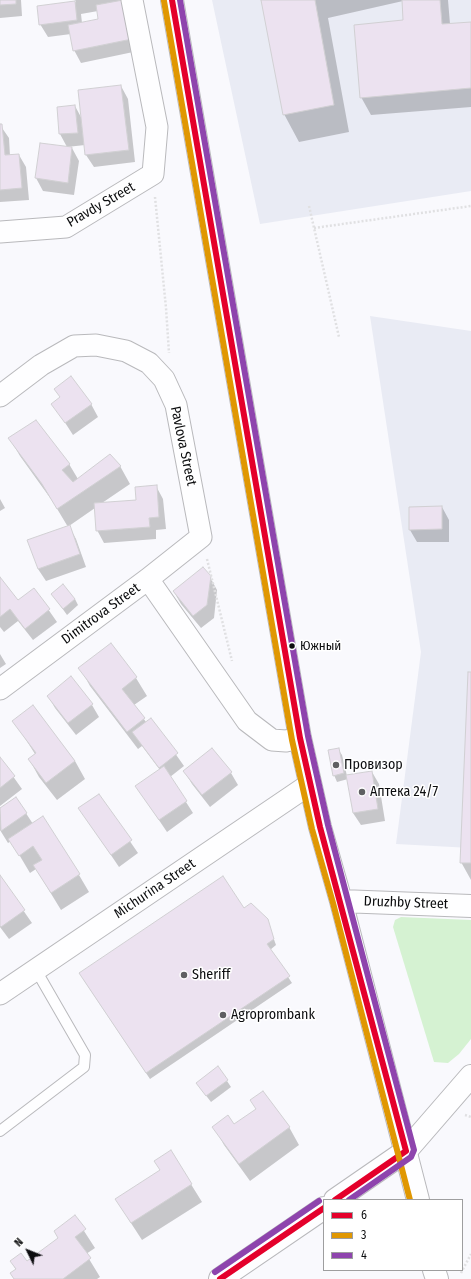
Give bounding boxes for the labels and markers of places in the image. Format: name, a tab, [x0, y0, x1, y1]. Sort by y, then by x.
place label: Южный	[300, 638, 341, 654]
marker: Южный	[287, 641, 297, 651]
place label: Провизор	[344, 757, 403, 773]
marker: Провизор	[331, 760, 341, 770]
place label: Аптека 24/7	[370, 784, 438, 800]
marker: Аптека 24/7	[357, 787, 367, 797]
place label: Sheriff	[192, 967, 230, 983]
marker: Sheriff	[179, 970, 189, 980]
place label: Agroprombank	[231, 1007, 315, 1023]
marker: Agroprombank	[218, 1010, 228, 1020]

